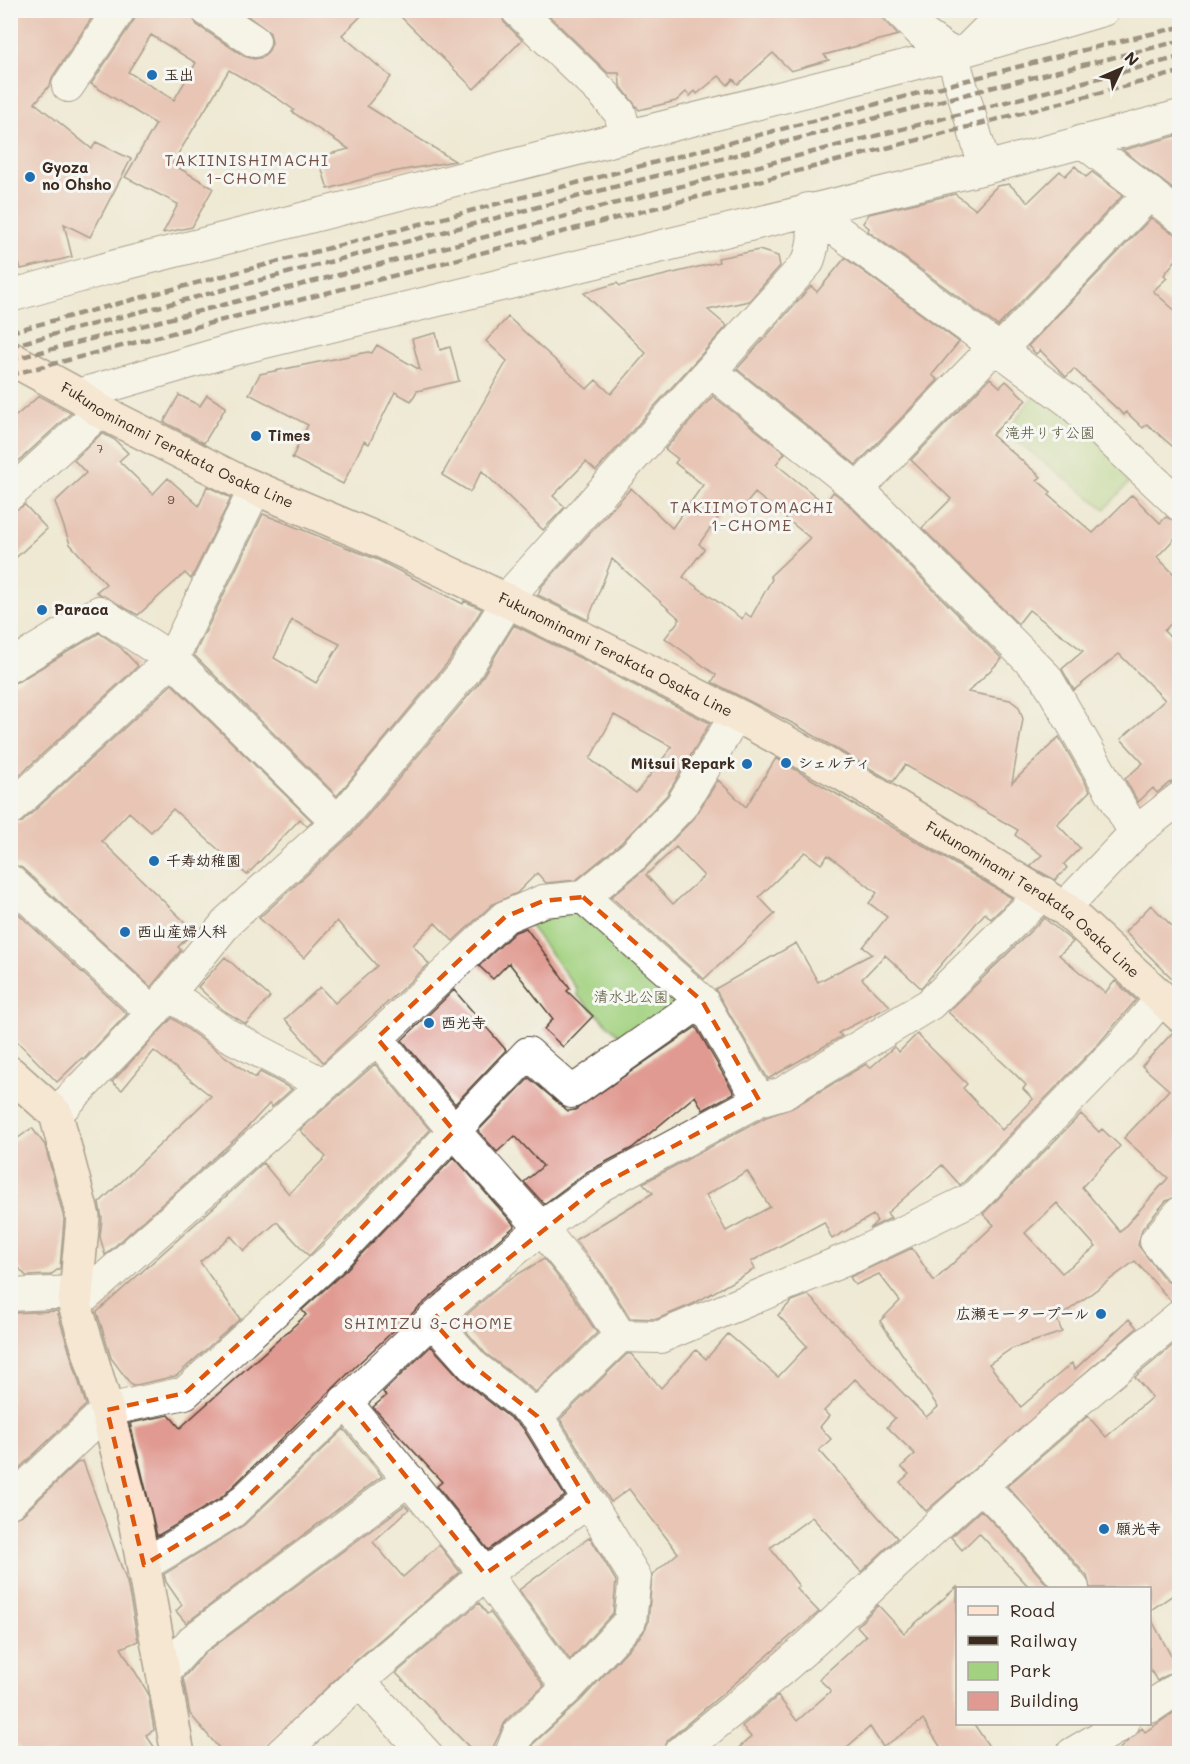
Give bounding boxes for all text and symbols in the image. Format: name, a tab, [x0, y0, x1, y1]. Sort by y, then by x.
north arrow	[1091, 39, 1151, 99]
text: N	[1120, 47, 1144, 70]
place label: 玉出	[164, 64, 194, 84]
marker: 玉出	[145, 68, 159, 82]
district label: TAKIINISHIMACHI 1-CHOME	[164, 149, 330, 188]
place label: Gyoza no Ohsho	[42, 157, 111, 194]
marker: Gyoza no Ohsho	[23, 170, 37, 184]
street label: Fukunominami Terakata Osaka Line	[58, 377, 297, 512]
park label: 滝井りす公園	[1005, 422, 1095, 442]
place label: Times	[268, 425, 310, 445]
marker: Times	[249, 429, 263, 443]
house number: 7	[97, 440, 104, 456]
house number: 9	[167, 491, 175, 507]
district label: TAKIIMOTOMACHI 1-CHOME	[670, 496, 834, 535]
street label: Fukunominami Terakata Osaka Line	[496, 587, 736, 721]
place label: Paraca	[54, 599, 109, 619]
marker: Paraca	[35, 603, 49, 617]
place label: シェルティ	[798, 752, 871, 772]
place label: Mitsui Repark	[631, 753, 735, 773]
marker: シェルティ	[779, 756, 793, 770]
marker: Mitsui Repark	[740, 757, 754, 771]
street label: Fukunominami Terakata Osaka Line	[922, 816, 1144, 982]
place label: 千寿幼稚園	[166, 850, 241, 870]
marker: 千寿幼稚園	[147, 854, 161, 868]
place label: 西山産婦人科	[137, 921, 227, 941]
marker: 西山産婦人科	[118, 925, 132, 939]
park label: 清水北公園	[593, 986, 669, 1006]
place label: 西光寺	[441, 1012, 486, 1032]
marker: 西光寺	[422, 1016, 436, 1030]
place label: 広瀬モータープール	[956, 1303, 1089, 1323]
marker: 広瀬モータープール	[1094, 1307, 1108, 1321]
district label: SHIMIZU 3-CHOME	[344, 1312, 514, 1333]
place label: 願光寺	[1116, 1518, 1161, 1538]
marker: 願光寺	[1097, 1522, 1111, 1536]
legend	[956, 1587, 1151, 1725]
text: Road	[1010, 1598, 1055, 1622]
text: Railway	[1010, 1628, 1077, 1652]
text: Park	[1010, 1658, 1051, 1682]
text: Building	[1010, 1688, 1078, 1712]

